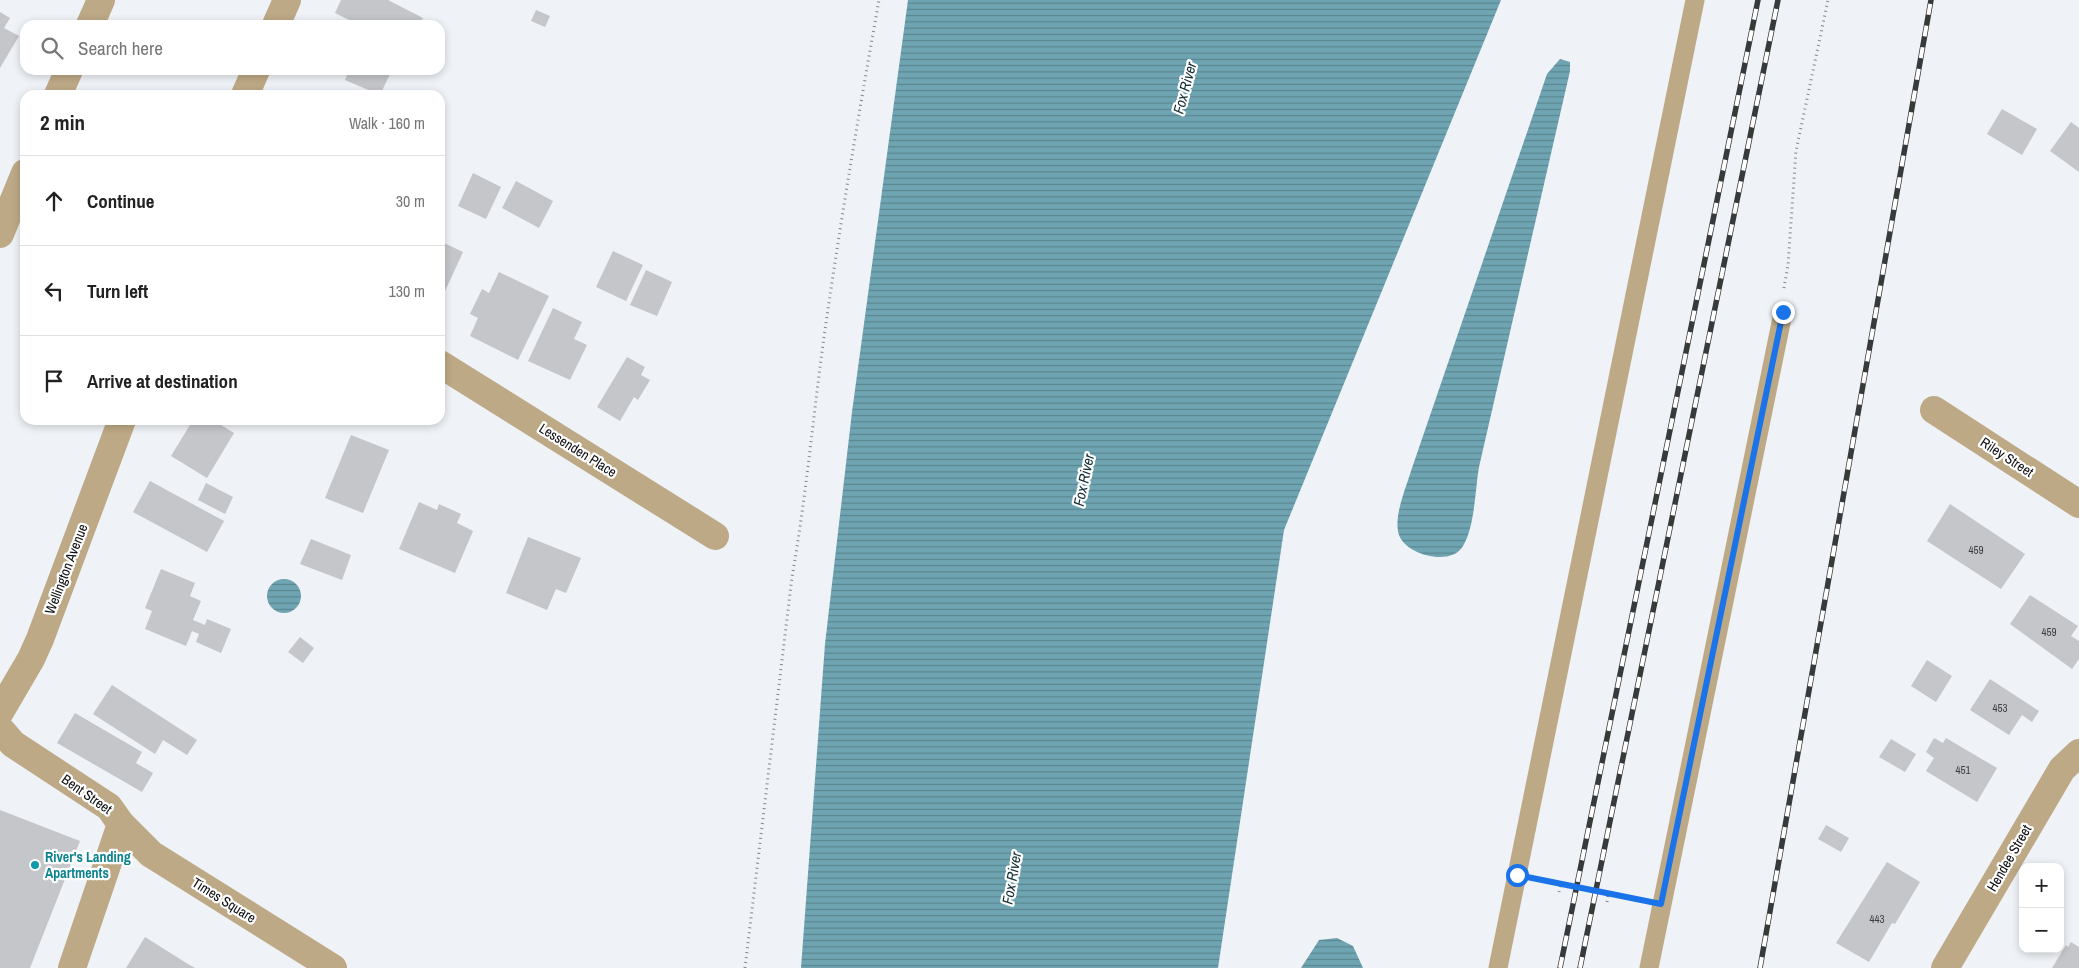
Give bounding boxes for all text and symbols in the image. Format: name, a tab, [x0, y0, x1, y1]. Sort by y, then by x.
search box	[20, 20, 445, 75]
icon: search	[38, 34, 66, 62]
text: Search here	[78, 35, 163, 61]
water label: Fox River	[1168, 59, 1202, 116]
text: 2 min	[40, 108, 85, 137]
text: Walk · 160 m	[349, 112, 425, 134]
icon: ahead	[40, 187, 68, 215]
text: Continue	[87, 188, 155, 214]
text: 30 m	[396, 190, 425, 212]
icon: left	[40, 277, 68, 305]
text: Turn left	[87, 278, 148, 304]
text: 130 m	[389, 280, 425, 302]
route end	[1772, 301, 1795, 324]
icon: arrive	[40, 367, 68, 395]
text: Arrive at destination	[87, 368, 238, 394]
street label: Lessenden Place	[536, 419, 620, 481]
street label: Riley Street	[1977, 433, 2037, 481]
water label: Fox River	[1068, 451, 1099, 508]
street label: Wellington Avenue	[41, 521, 91, 617]
house number: 459	[1968, 543, 1984, 557]
house number: 459	[2041, 625, 2057, 639]
house number: 453	[1992, 701, 2008, 715]
house number: 451	[1955, 763, 1971, 777]
street label: Bent Street	[58, 770, 116, 818]
street label: Hendee Street	[1983, 821, 2035, 895]
place label: River's Landing Apartments	[45, 848, 131, 882]
water label: Fox River	[997, 849, 1027, 906]
marker: River's Landing Apartments	[29, 859, 41, 871]
map controls	[2019, 863, 2064, 953]
button: +	[2019, 863, 2064, 908]
route start	[1506, 864, 1529, 887]
street label: Times Square	[189, 873, 259, 927]
button: −	[2019, 908, 2064, 953]
house number: 443	[1869, 912, 1885, 926]

